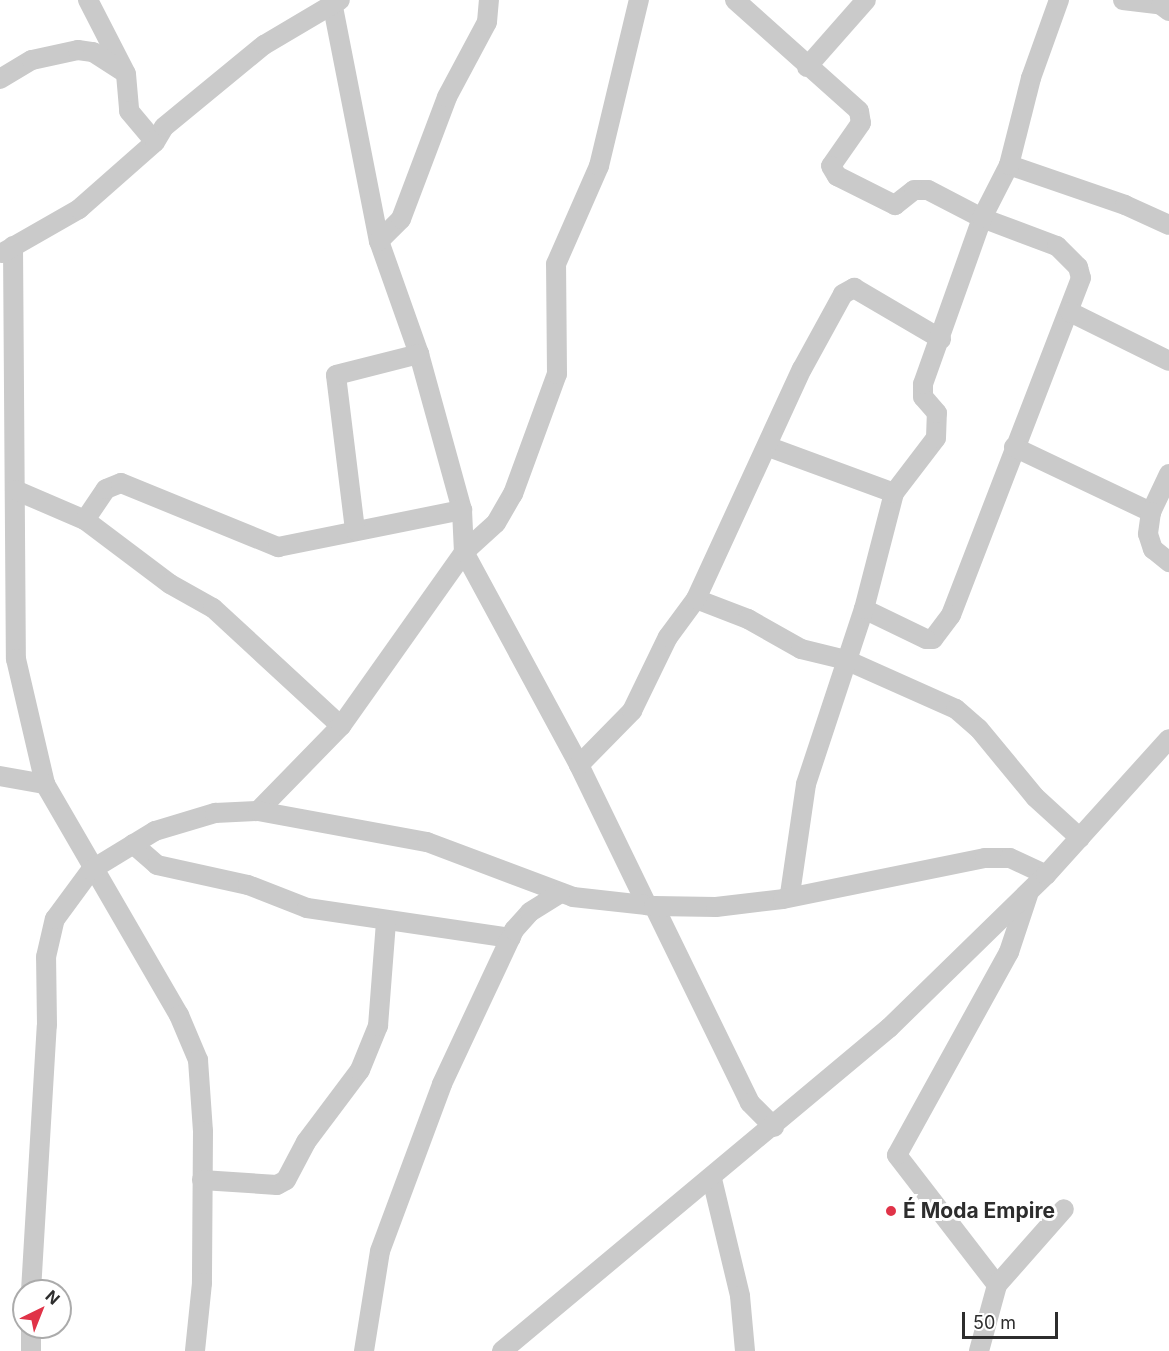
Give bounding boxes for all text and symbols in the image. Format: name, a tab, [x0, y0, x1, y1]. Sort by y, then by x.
place label: É Moda Empire	[903, 1198, 1055, 1224]
marker: É Moda Empire	[884, 1204, 898, 1218]
north arrow	[12, 1279, 72, 1339]
text: N	[42, 1286, 64, 1309]
scale bar	[965, 1300, 1061, 1338]
text: 50 m	[973, 1312, 1016, 1333]

